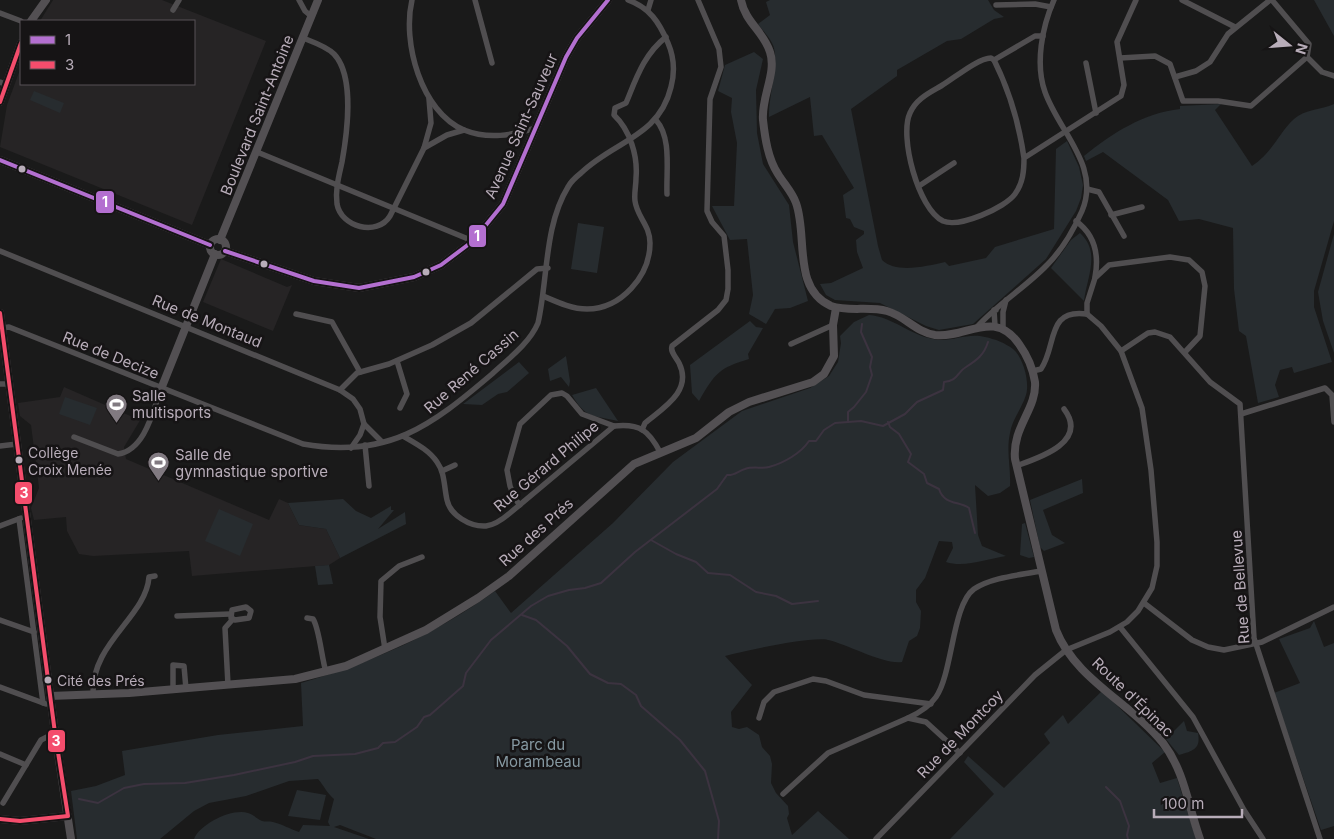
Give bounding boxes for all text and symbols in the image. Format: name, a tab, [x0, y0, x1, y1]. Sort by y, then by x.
legend	[20, 20, 195, 85]
north arrow	[1264, 20, 1314, 70]
text: 1	[65, 30, 71, 49]
street label: Boulevard Saint-Antoine	[216, 32, 298, 198]
text: N	[1292, 41, 1312, 57]
street label: Avenue Saint-Sauveur	[480, 50, 562, 202]
text: 3	[65, 55, 74, 74]
unlabelled marker	[17, 164, 27, 174]
line badge: 1	[95, 190, 115, 214]
text: 1	[102, 193, 108, 210]
line badge: 1	[468, 224, 487, 248]
text: 1	[474, 227, 480, 244]
unlabelled marker	[259, 259, 269, 269]
unlabelled marker	[421, 267, 431, 277]
street label: Rue de Montaud	[149, 290, 265, 352]
street label: Rue René Cassin	[420, 325, 522, 417]
street label: Rue de Decize	[60, 327, 162, 383]
place label: Salle multisports	[132, 386, 211, 422]
sports icon: Salle multisports	[104, 392, 128, 423]
street label: Rue Gérard Philipe	[489, 416, 603, 516]
place label: Collège Croix Menée	[28, 444, 112, 478]
place label: Salle de gymnastique sportive	[175, 445, 328, 481]
sports icon: Salle de gymnastique sportive	[147, 451, 171, 482]
marker: Collège Croix Menée	[14, 455, 24, 465]
line badge: 3	[14, 481, 33, 505]
text: 3	[19, 484, 29, 501]
street label: Rue des Prés	[495, 494, 577, 570]
street label: Rue de Bellevue	[1227, 529, 1253, 645]
street label: Route d'Épinac	[1088, 653, 1178, 741]
place label: Cité des Prés	[57, 672, 145, 689]
marker: Cité des Prés	[43, 675, 53, 685]
street label: Rue de Montcoy	[913, 685, 1007, 782]
line badge: 3	[47, 729, 66, 753]
text: 3	[51, 732, 61, 749]
park label: Parc du Morambeau	[495, 735, 581, 771]
scale bar	[1154, 786, 1242, 818]
text: 100 m	[1162, 794, 1204, 813]

